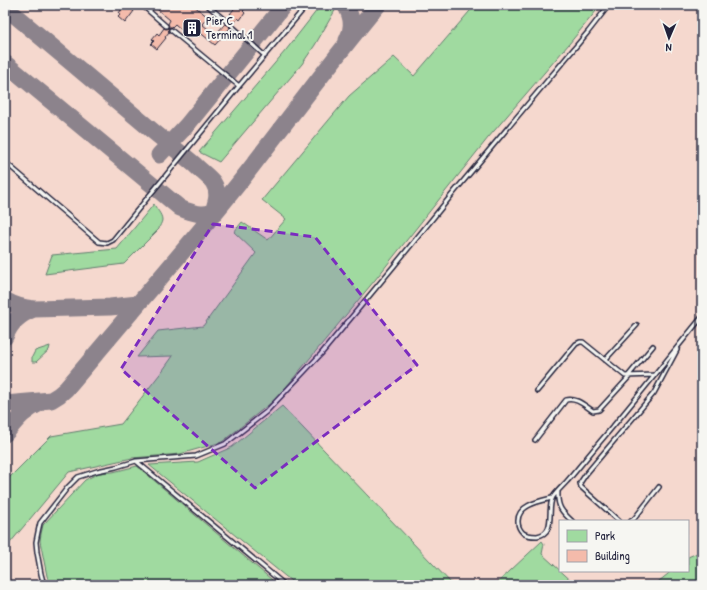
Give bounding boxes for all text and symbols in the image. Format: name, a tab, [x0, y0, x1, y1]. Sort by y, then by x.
place label: Pier C Terminal 1	[206, 12, 252, 43]
building icon: Pier C Terminal 1	[181, 17, 203, 39]
north arrow	[649, 18, 689, 58]
text: N	[665, 41, 672, 55]
legend	[559, 520, 689, 572]
text: Park	[595, 527, 615, 544]
text: Building	[595, 547, 630, 564]

